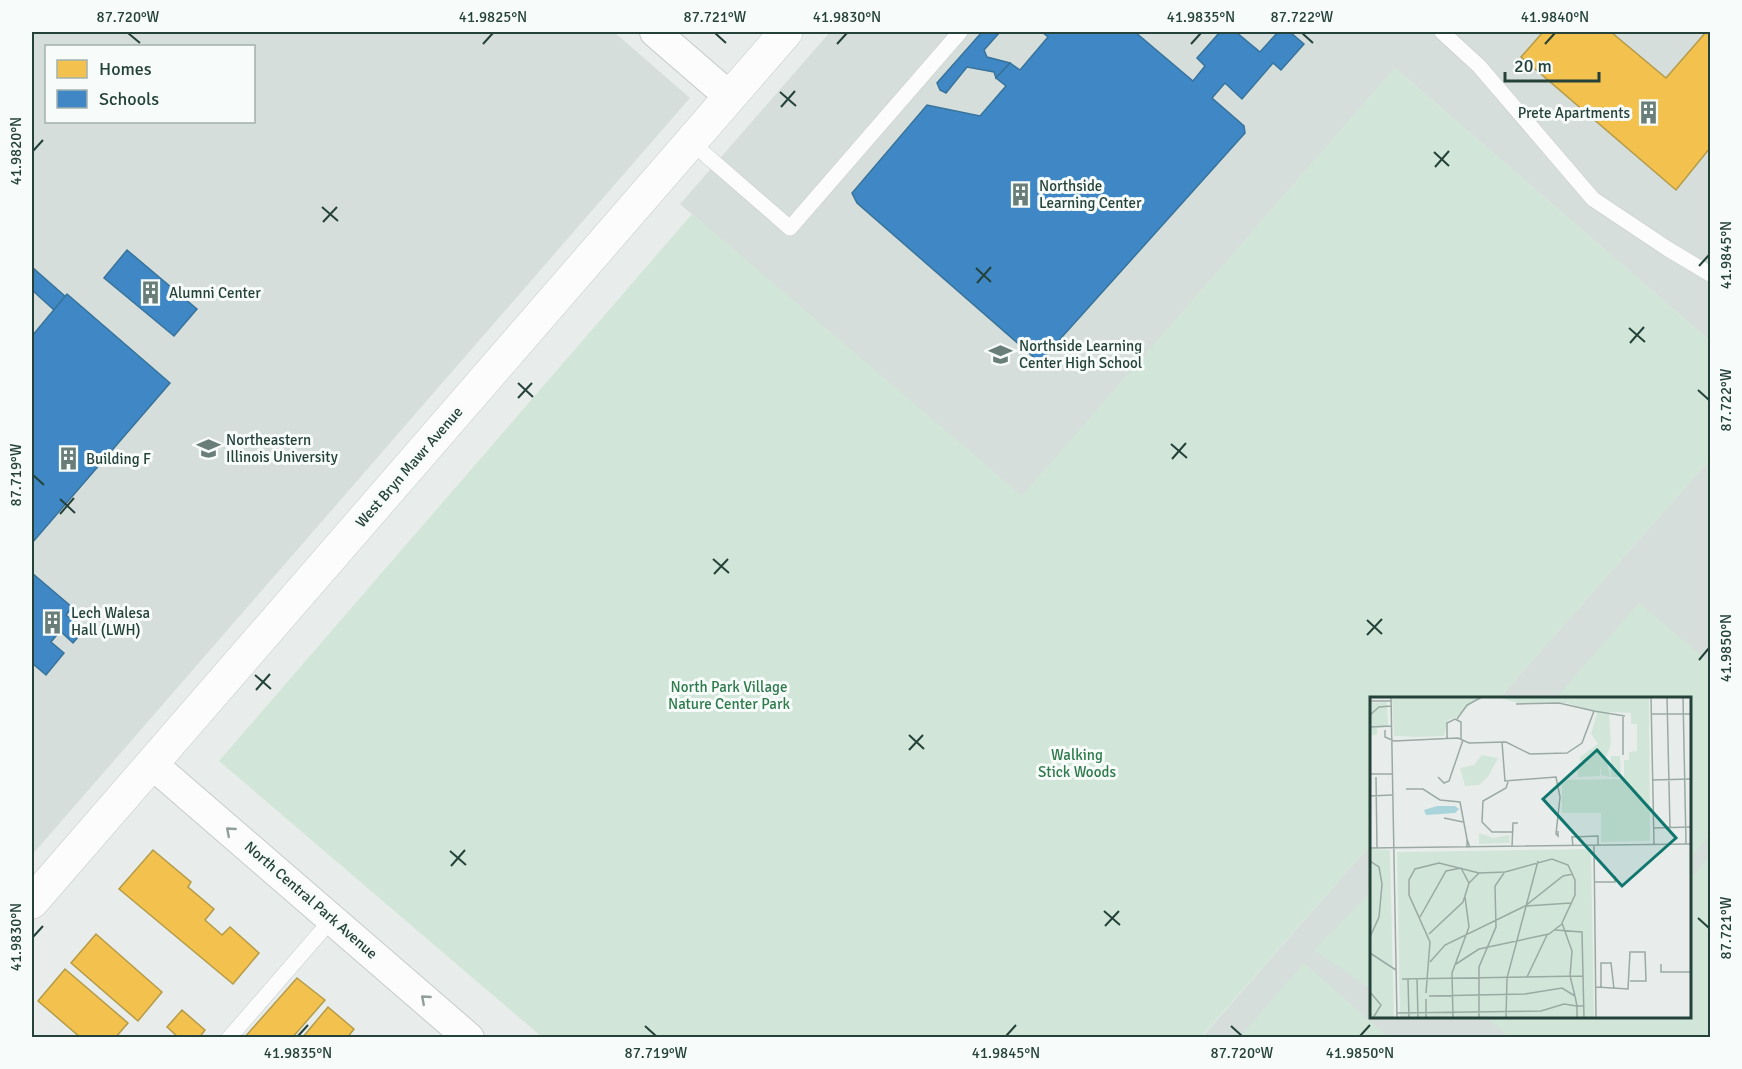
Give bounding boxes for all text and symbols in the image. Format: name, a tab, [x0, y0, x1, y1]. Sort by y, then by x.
text: 87.720°W	[97, 8, 160, 26]
text: 41.9825°N	[459, 8, 527, 26]
text: 87.721°W	[684, 8, 747, 26]
text: 41.9830°N	[813, 8, 881, 26]
text: 41.9835°N	[1167, 8, 1235, 26]
text: 87.722°W	[1271, 8, 1334, 26]
text: 41.9840°N	[1521, 8, 1589, 26]
legend	[45, 45, 255, 123]
scale bar	[1505, 45, 1600, 83]
text: 20 m	[1514, 55, 1552, 77]
text: Homes	[99, 58, 152, 80]
text: Schools	[99, 88, 159, 110]
building icon: Prete Apartments	[1635, 100, 1661, 126]
place label: Prete Apartments	[1518, 104, 1630, 122]
text: 41.9820°N	[7, 117, 25, 185]
place label: Northside Learning Center	[1039, 177, 1142, 212]
building icon: Northside Learning Center	[1008, 182, 1034, 208]
text: 41.9845°N	[1717, 221, 1735, 289]
building icon: Alumni Center	[138, 280, 164, 306]
place label: Alumni Center	[169, 284, 261, 302]
place label: Northside Learning Center High School	[1019, 337, 1142, 372]
school or university icon: Northside Learning Center High School	[988, 342, 1014, 368]
text: 87.722°W	[1717, 368, 1735, 431]
street label: West Bryn Mawr Avenue	[352, 403, 466, 531]
place label: Northeastern Illinois University	[226, 431, 338, 466]
school or university icon: Northeastern Illinois University	[195, 436, 221, 462]
text: 87.719°W	[7, 443, 25, 506]
building icon: Building F	[55, 446, 81, 472]
place label: Building F	[86, 450, 151, 468]
place label: Lech Walesa Hall (LWH)	[71, 604, 150, 639]
building icon: Lech Walesa Hall (LWH)	[40, 609, 66, 635]
text: 41.9850°N	[1717, 614, 1735, 682]
park label: North Park Village Nature Center Park	[668, 678, 790, 713]
inset map	[1370, 697, 1691, 1018]
park label: Walking Stick Woods	[1038, 746, 1116, 781]
one-way arrow	[226, 827, 237, 838]
street label: North Central Park Avenue	[241, 837, 381, 963]
text: 87.721°W	[1717, 896, 1735, 959]
text: 41.9830°N	[7, 903, 25, 971]
one-way arrow	[421, 995, 432, 1006]
text: 41.9835°N	[264, 1044, 332, 1062]
text: 87.719°W	[625, 1044, 688, 1062]
text: 41.9845°N	[972, 1044, 1040, 1062]
text: 87.720°W	[1211, 1044, 1274, 1062]
text: 41.9850°N	[1326, 1044, 1394, 1062]

